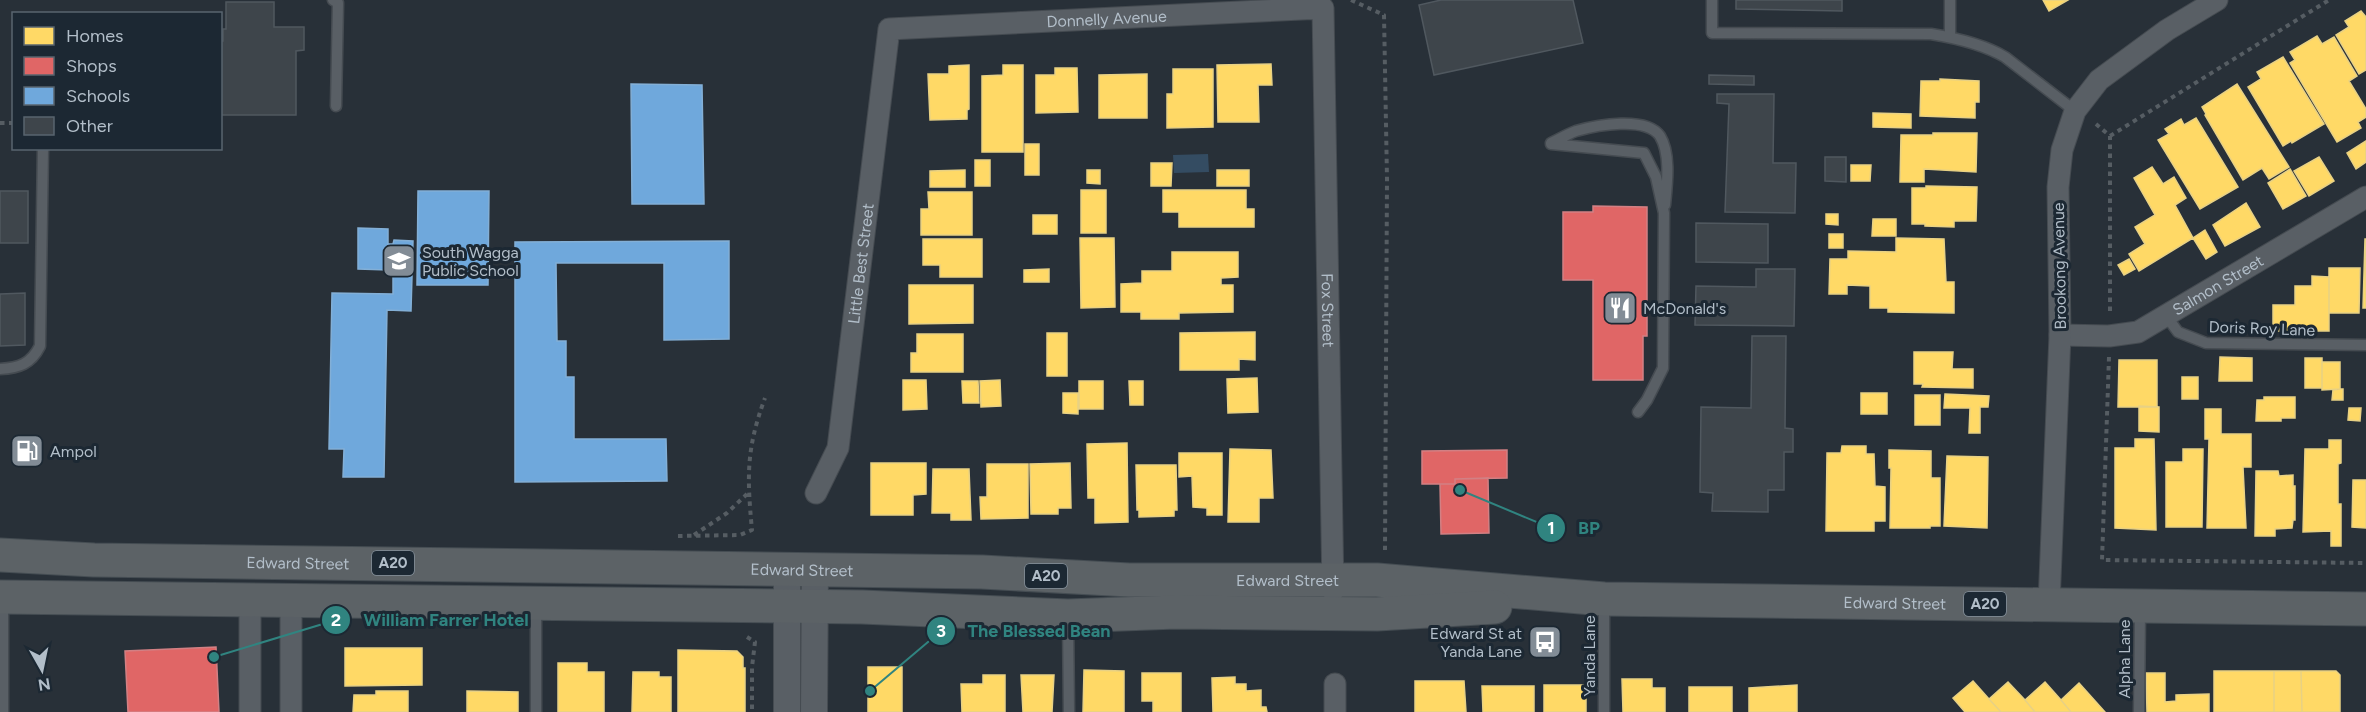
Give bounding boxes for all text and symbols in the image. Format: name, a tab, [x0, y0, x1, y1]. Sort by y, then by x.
street label: Donnelly Avenue	[1046, 7, 1167, 31]
legend	[12, 12, 222, 150]
text: Homes	[66, 25, 124, 47]
text: Shops	[66, 55, 117, 77]
text: Schools	[66, 85, 130, 107]
text: Other	[66, 115, 113, 137]
street label: Little Best Street	[844, 202, 878, 325]
street label: Brookong Avenue	[2049, 202, 2070, 330]
school or university icon: South Wagga Public School	[381, 243, 417, 279]
place label: South Wagga Public School	[422, 243, 519, 280]
street label: Salmon Street	[2169, 251, 2267, 319]
street label: Fox Street	[1318, 273, 1338, 348]
restaurant icon: McDonald's	[1602, 290, 1638, 326]
place label: McDonald's	[1643, 299, 1726, 318]
street label: Doris Roy Lane	[2208, 317, 2316, 340]
fuel station icon: Ampol	[9, 433, 45, 469]
place label: Ampol	[50, 442, 97, 461]
callout: BP	[1536, 510, 1612, 546]
text: 1	[1547, 517, 1555, 539]
text: BP	[1578, 517, 1600, 539]
road number: A20	[372, 551, 414, 575]
street label: Edward Street	[246, 553, 349, 573]
street label: Edward Street	[750, 560, 853, 580]
road number: A20	[1025, 564, 1067, 588]
street label: Edward Street	[1236, 571, 1339, 590]
road number: A20	[1964, 592, 2006, 616]
street label: Edward Street	[1843, 593, 1946, 613]
callout: William Farrer Hotel	[321, 602, 540, 638]
text: 2	[331, 609, 341, 631]
text: William Farrer Hotel	[363, 609, 529, 631]
callout: The Blessed Bean	[926, 613, 1123, 649]
street label: Yanda Lane	[1580, 615, 1599, 697]
street label: Alpha Lane	[2115, 619, 2134, 699]
text: 3	[936, 620, 946, 642]
text: The Blessed Bean	[968, 620, 1110, 642]
place label: Edward St at Yanda Lane	[1430, 624, 1522, 661]
bus stop icon: Edward St at Yanda Lane	[1527, 624, 1563, 660]
north arrow	[12, 640, 72, 700]
text: N	[37, 674, 52, 695]

